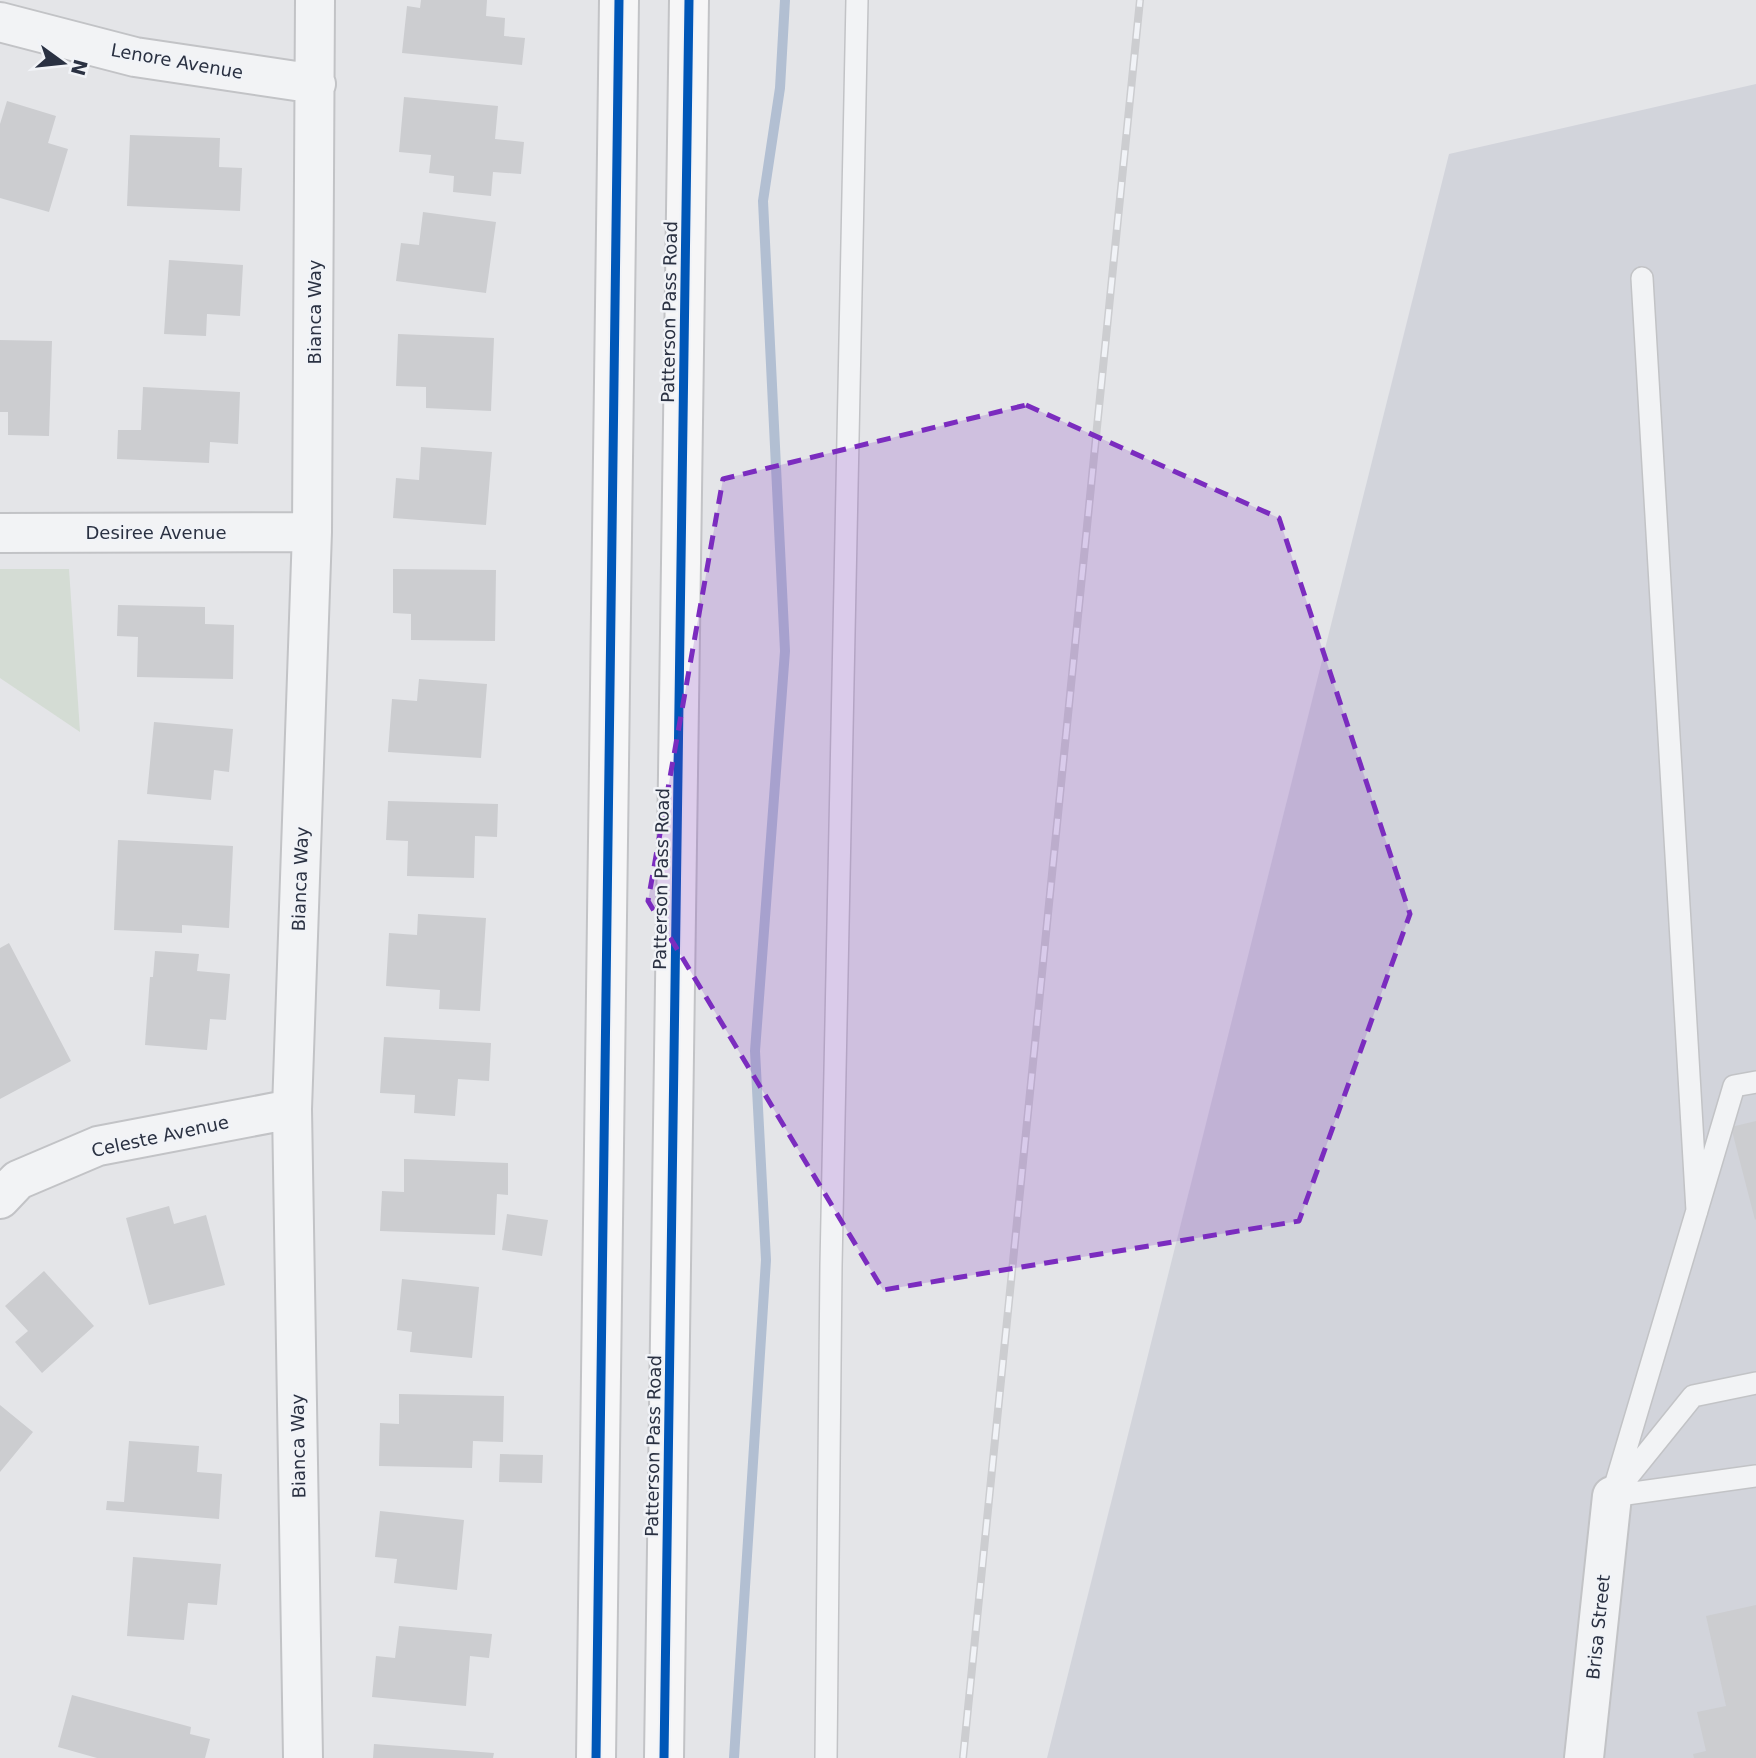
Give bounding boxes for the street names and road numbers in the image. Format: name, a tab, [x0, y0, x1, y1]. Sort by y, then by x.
street label: Lenore Avenue	[109, 39, 245, 83]
street label: Patterson Pass Road	[657, 221, 681, 403]
street label: Bianca Way	[304, 259, 325, 364]
street label: Desiree Avenue	[85, 522, 227, 543]
street label: Patterson Pass Road	[649, 788, 673, 970]
street label: Bianca Way	[288, 826, 312, 932]
street label: Celeste Avenue	[89, 1111, 231, 1161]
street label: Patterson Pass Road	[641, 1355, 665, 1537]
street label: Bianca Way	[287, 1393, 309, 1499]
street label: Brisa Street	[1582, 1573, 1614, 1681]

